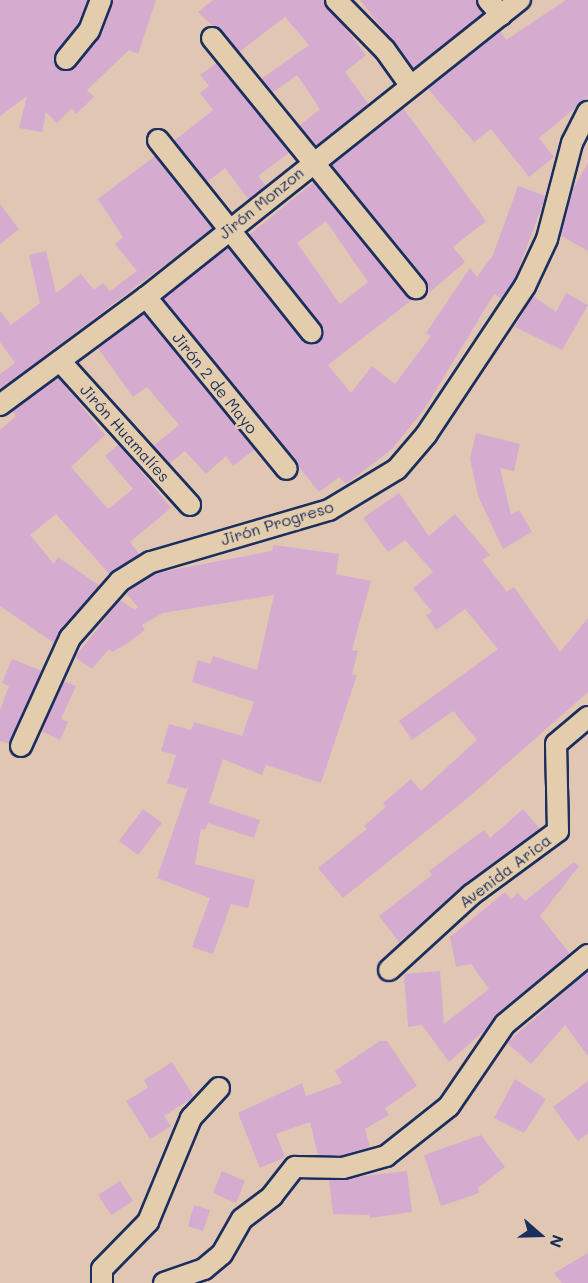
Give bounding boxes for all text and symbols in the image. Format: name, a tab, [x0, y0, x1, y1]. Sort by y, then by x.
street label: Jirón Monzon	[215, 163, 307, 243]
street label: Jirón 2 de Mayo	[168, 328, 262, 438]
street label: Jirón Huamalíes	[76, 380, 174, 486]
street label: Jirón Progreso	[218, 497, 336, 549]
street label: Avenida Arica	[455, 830, 555, 912]
north arrow	[510, 1205, 570, 1265]
text: N	[545, 1232, 569, 1251]

